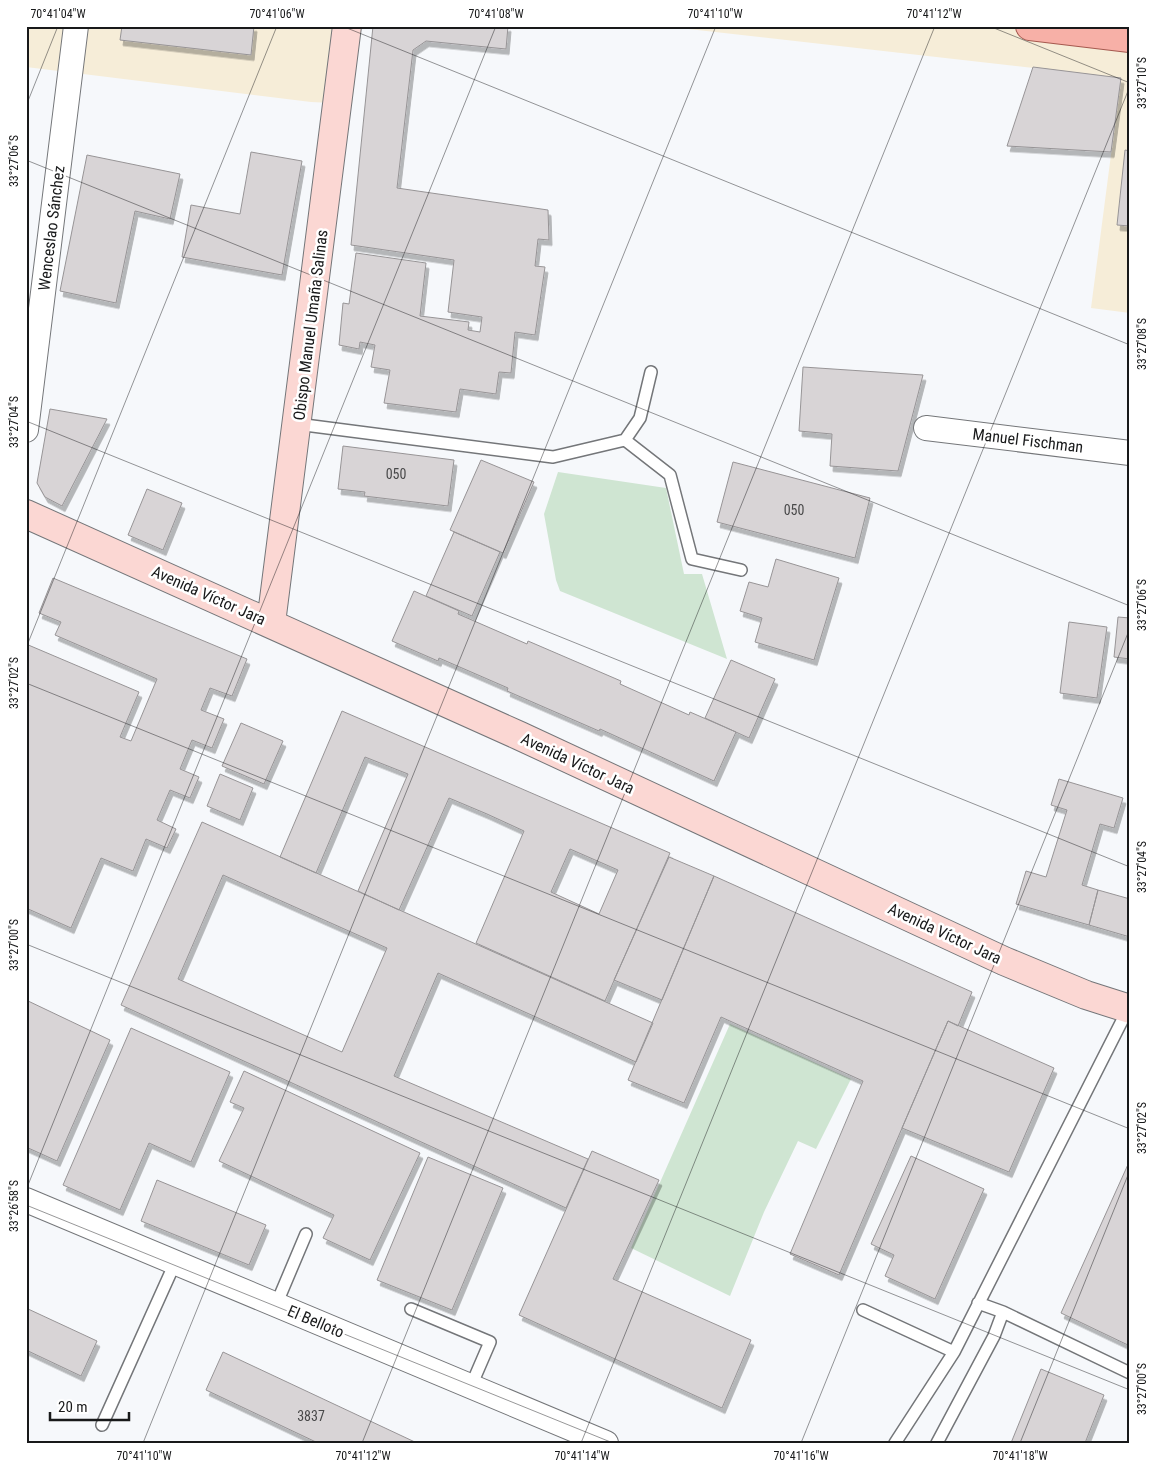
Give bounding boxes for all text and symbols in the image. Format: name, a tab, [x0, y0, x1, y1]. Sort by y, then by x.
text: 70°41'04"W	[30, 7, 86, 21]
text: 70°41'06"W	[249, 7, 305, 21]
text: 70°41'08"W	[468, 7, 524, 21]
text: 70°41'10"W	[687, 7, 743, 21]
text: 70°41'12"W	[906, 7, 962, 21]
text: 33°27'10"S	[1135, 57, 1149, 109]
text: 33°27'06"S	[7, 135, 21, 187]
street label: Wenceslao Sánchez	[34, 164, 69, 292]
street label: Obispo Manuel Umaña Salinas	[289, 229, 332, 421]
text: 33°27'08"S	[1135, 318, 1149, 370]
text: 33°27'04"S	[7, 396, 21, 448]
street label: Manuel Fischman	[972, 424, 1084, 457]
house number: 050	[386, 466, 406, 482]
house number: 050	[784, 502, 804, 518]
street label: Avenida Víctor Jara	[149, 562, 269, 629]
text: 33°27'06"S	[1135, 579, 1149, 631]
text: 33°27'02"S	[7, 657, 21, 709]
street label: Avenida Víctor Jara	[518, 729, 637, 798]
text: 33°27'04"S	[1135, 841, 1149, 893]
street label: Avenida Víctor Jara	[885, 899, 1004, 968]
text: 33°27'00"S	[7, 919, 21, 971]
text: 33°27'02"S	[1135, 1102, 1149, 1154]
text: 33°26'58"S	[7, 1180, 21, 1232]
street label: El Belloto	[285, 1301, 347, 1342]
text: 33°27'00"S	[1135, 1363, 1149, 1415]
scale bar	[50, 1389, 129, 1421]
text: 20 m	[58, 1398, 88, 1416]
house number: 3837	[297, 1408, 325, 1424]
text: 70°41'10"W	[116, 1449, 172, 1463]
text: 70°41'12"W	[335, 1449, 391, 1463]
text: 70°41'14"W	[554, 1449, 610, 1463]
text: 70°41'16"W	[773, 1449, 829, 1463]
text: 70°41'18"W	[992, 1449, 1048, 1463]

